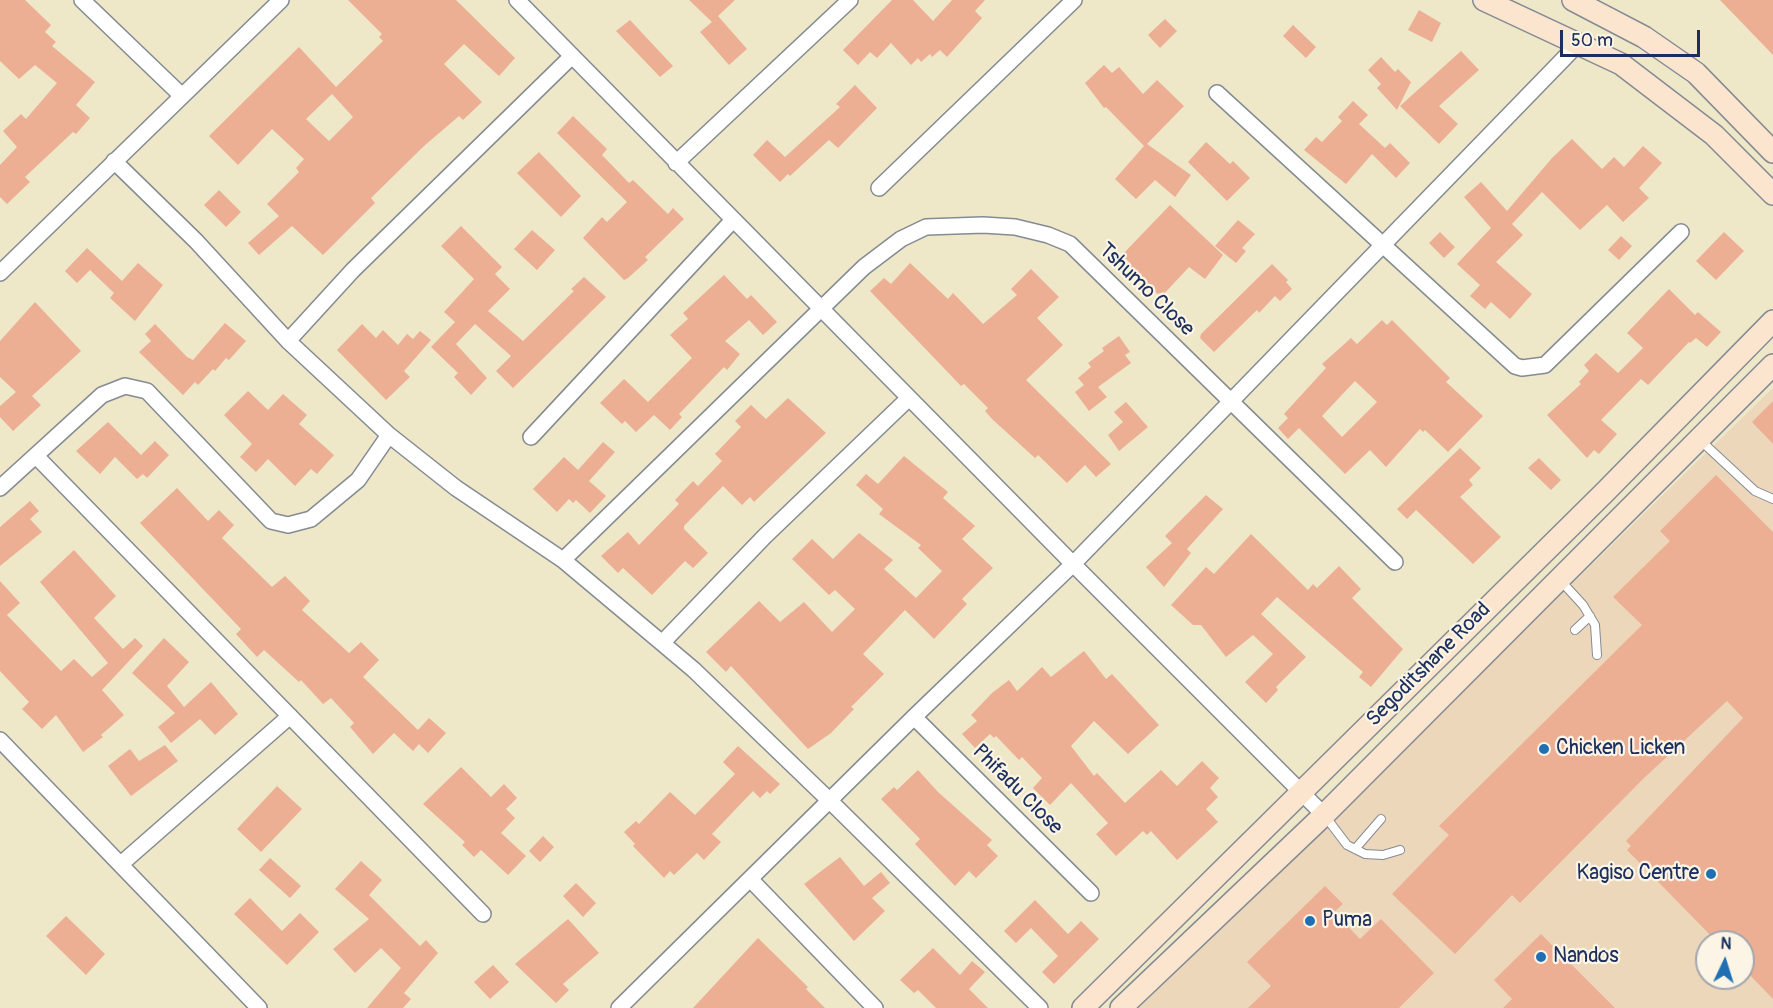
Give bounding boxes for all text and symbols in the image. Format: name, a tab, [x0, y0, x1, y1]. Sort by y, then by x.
scale bar	[1563, 18, 1702, 56]
text: 50 m	[1571, 29, 1613, 52]
street label: Tshumo Close	[1093, 238, 1199, 342]
street label: Segoditshane Road	[1362, 598, 1496, 732]
place label: Chicken Licken	[1556, 736, 1685, 762]
street label: Phifadu Close	[967, 740, 1067, 840]
marker: Chicken Licken	[1537, 742, 1551, 756]
place label: Kagiso Centre	[1577, 861, 1699, 887]
marker: Kagiso Centre	[1704, 867, 1718, 881]
place label: Puma	[1322, 908, 1372, 934]
marker: Puma	[1303, 914, 1317, 928]
north arrow	[1695, 930, 1755, 990]
text: N	[1720, 934, 1732, 954]
place label: Nandos	[1553, 944, 1619, 970]
marker: Nandos	[1534, 950, 1548, 964]

